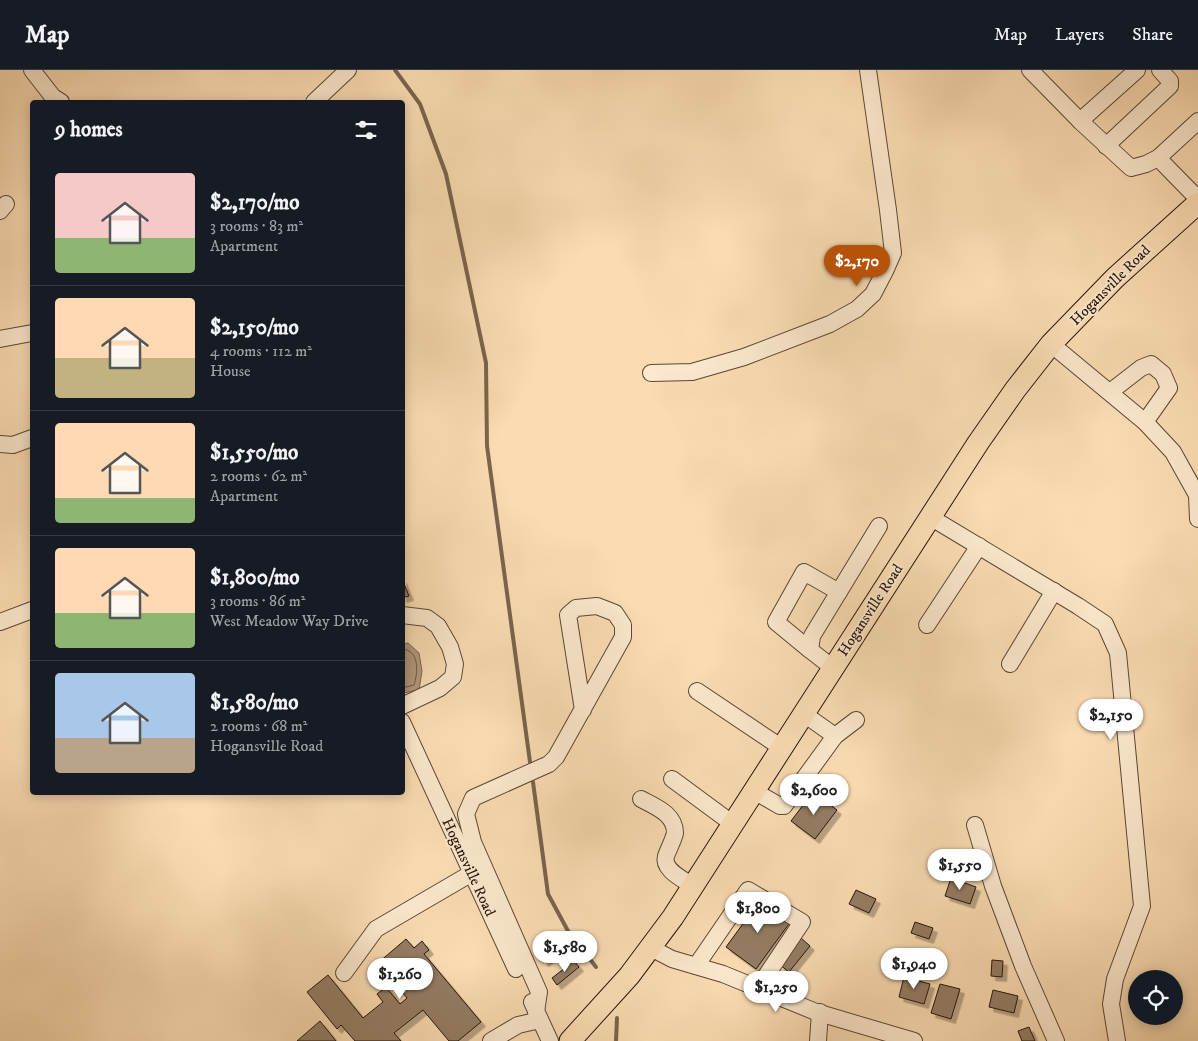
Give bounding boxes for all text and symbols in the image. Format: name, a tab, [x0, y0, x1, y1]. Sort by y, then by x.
text: Map	[25, 20, 69, 50]
text: Map	[994, 24, 1027, 46]
text: Layers	[1055, 24, 1104, 46]
text: Share	[1132, 24, 1173, 46]
icon: filters	[352, 116, 380, 144]
text: 9 homes	[55, 117, 123, 143]
text: $2,170/mo	[210, 190, 299, 216]
icon: home	[95, 193, 155, 253]
text: 3 rooms · 83 m²	[210, 216, 303, 236]
text: Apartment	[210, 236, 278, 256]
street label: Hogansville Road	[1066, 241, 1155, 330]
pin: $2,170	[816, 244, 898, 287]
text: $2,170	[835, 251, 879, 271]
text: $2,150/mo	[210, 315, 299, 341]
icon: home	[95, 318, 155, 378]
text: 4 rooms · 112 m²	[210, 341, 312, 361]
text: House	[210, 361, 251, 381]
text: $1,550/mo	[210, 440, 298, 466]
icon: home	[95, 443, 155, 503]
text: 2 rooms · 62 m²	[210, 466, 307, 486]
text: Apartment	[210, 486, 278, 506]
street label: Hogansville Road	[834, 560, 908, 660]
text: $1,800/mo	[210, 565, 300, 591]
icon: home	[95, 568, 155, 628]
text: 3 rooms · 86 m²	[210, 591, 305, 611]
text: West Meadow Way Drive	[210, 611, 369, 631]
text: $1,580/mo	[210, 690, 298, 716]
icon: home	[95, 693, 155, 753]
pin: $2,150	[1070, 698, 1152, 741]
text: $2,150	[1089, 705, 1133, 725]
text: 2 rooms · 68 m²	[210, 716, 307, 736]
text: Hogansville Road	[210, 736, 323, 756]
pin: $2,600	[773, 774, 855, 816]
text: $2,600	[791, 780, 837, 800]
street label: Hogansville Road	[438, 815, 500, 920]
pin: $1,550	[919, 848, 1001, 891]
text: $1,550	[938, 855, 982, 875]
pin: $1,800	[717, 892, 799, 934]
text: $1,800	[736, 898, 780, 918]
pin: $1,580	[524, 930, 606, 973]
text: $1,580	[543, 937, 587, 957]
pin: $1,940	[873, 948, 955, 990]
text: $1,940	[892, 954, 936, 974]
pin: $1,260	[359, 958, 441, 1000]
text: $1,260	[378, 964, 422, 984]
pin: $1,250	[735, 970, 817, 1013]
map controls	[1128, 970, 1183, 1025]
button: locate	[1128, 970, 1183, 1025]
text: $1,250	[754, 977, 798, 997]

